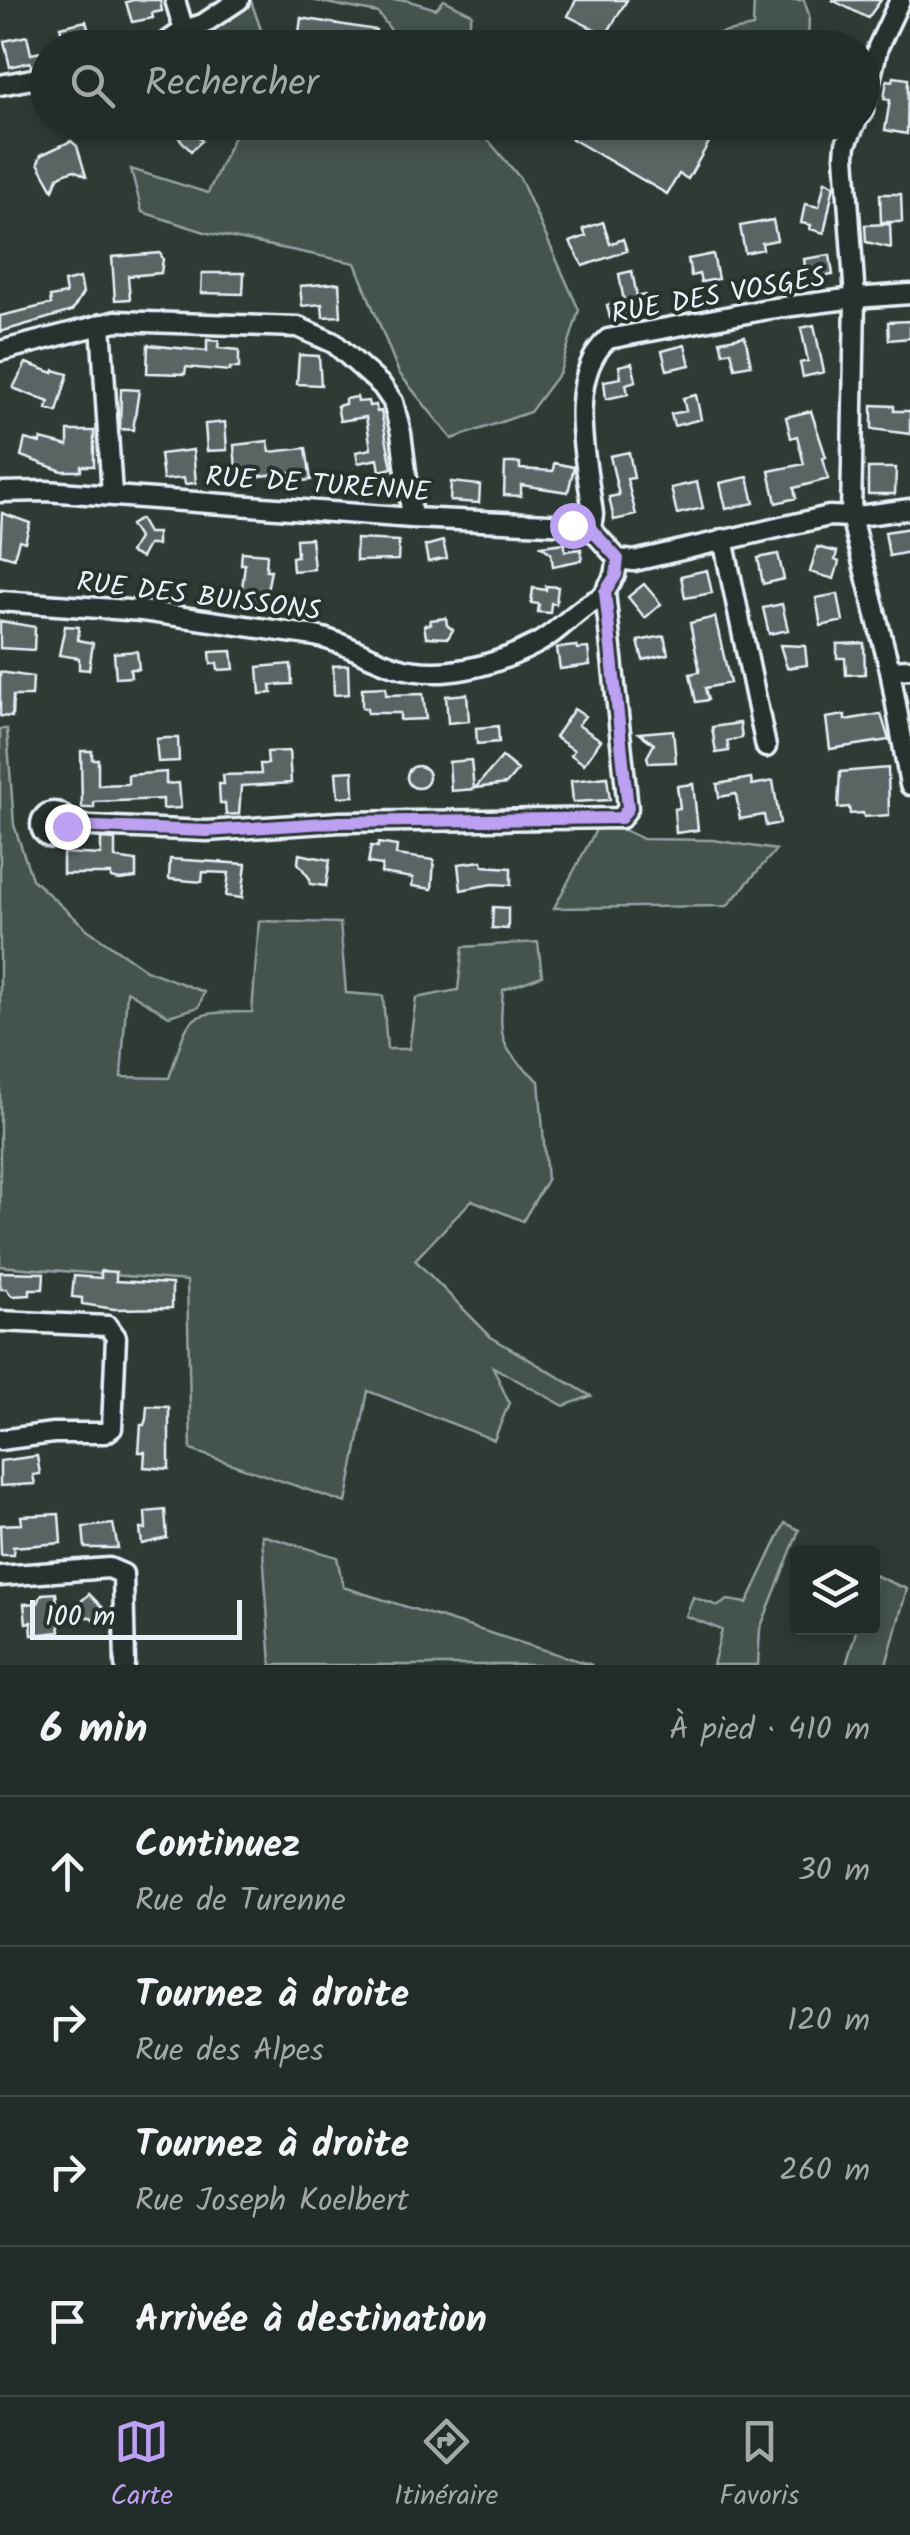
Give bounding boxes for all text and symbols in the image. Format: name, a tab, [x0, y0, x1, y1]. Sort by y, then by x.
search box	[30, 30, 880, 140]
text: Rechercher	[145, 55, 318, 115]
icon: search	[65, 58, 120, 113]
street label: RUE DES VOSGES	[608, 255, 829, 337]
street label: RUE DE TURENNE	[204, 455, 432, 516]
route start	[550, 503, 596, 549]
street label: RUE DES BUISSONS	[74, 560, 323, 635]
route end	[45, 804, 91, 850]
map controls	[790, 1545, 880, 1635]
button: layers	[790, 1545, 880, 1635]
scale bar	[30, 1595, 242, 1640]
text: 100 m	[45, 1595, 115, 1640]
text: 6 min	[40, 1697, 148, 1764]
text: À pied · 410 m	[669, 1705, 870, 1756]
text: Continuez	[135, 1816, 300, 1876]
icon: ahead	[40, 1844, 95, 1899]
text: 30 m	[797, 1846, 870, 1897]
text: Rue de Turenne	[135, 1876, 346, 1927]
text: Tournez à droite	[135, 1966, 409, 2026]
icon: right	[40, 1994, 95, 2049]
text: 120 m	[787, 1996, 870, 2047]
text: Rue des Alpes	[135, 2026, 324, 2077]
text: Tournez à droite	[135, 2116, 409, 2176]
icon: right	[40, 2144, 95, 2199]
text: 260 m	[779, 2146, 870, 2197]
text: Rue Joseph Koelbert	[135, 2176, 409, 2227]
text: Arrivée à destination	[135, 2291, 487, 2351]
icon: arrive	[40, 2294, 95, 2349]
tab: Carte	[110, 2414, 173, 2519]
tab: Itinéraire	[394, 2414, 498, 2519]
tab: Favoris	[719, 2414, 799, 2519]

